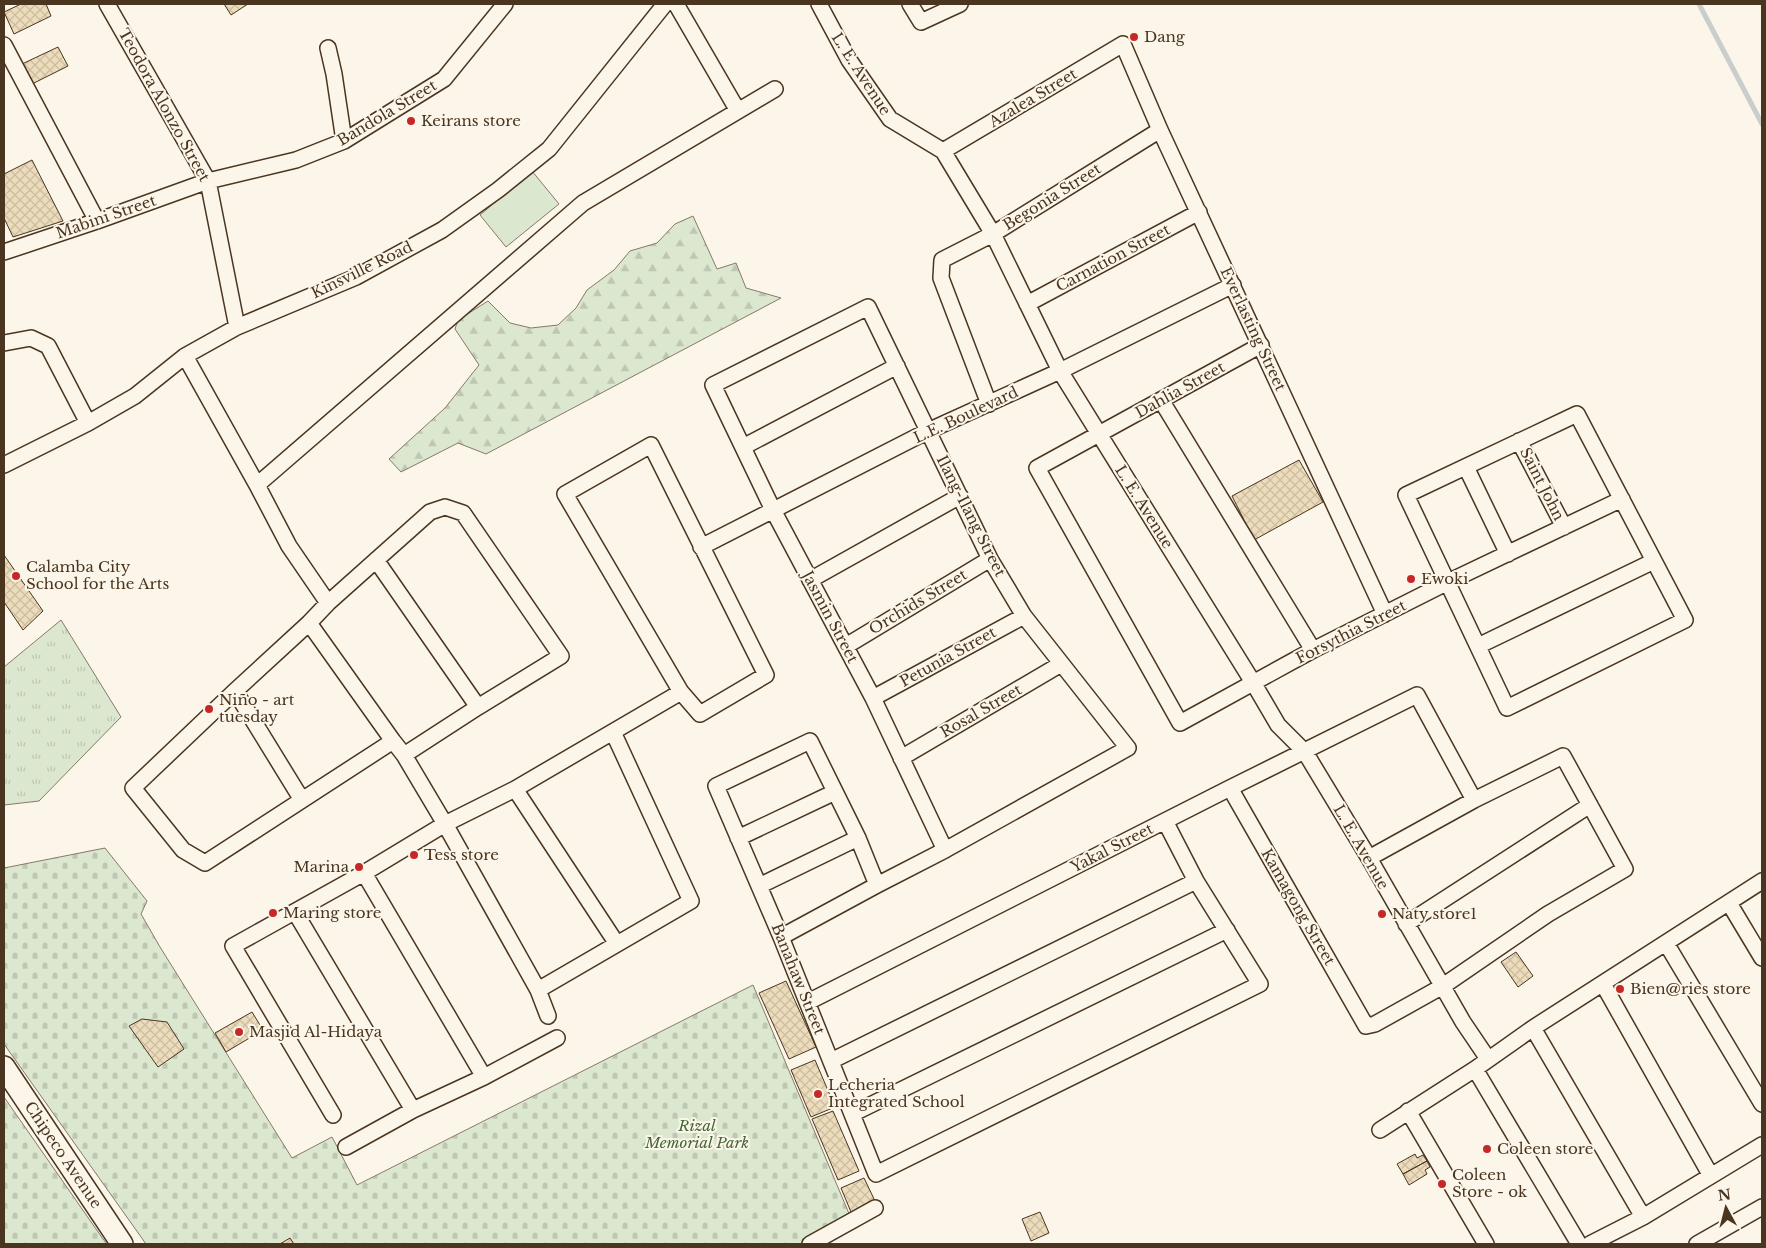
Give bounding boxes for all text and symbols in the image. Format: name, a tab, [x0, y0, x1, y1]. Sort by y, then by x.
street label: Teodora Alonzo Street	[114, 25, 215, 185]
place label: Dang	[1144, 27, 1186, 46]
street label: L. E. Avenue	[828, 29, 895, 119]
marker: Dang	[1128, 31, 1140, 43]
street label: Azalea Street	[984, 64, 1080, 132]
street label: Bandola Street	[334, 75, 440, 150]
place label: Keirans store	[421, 111, 521, 130]
marker: Keirans store	[405, 115, 417, 127]
street label: Begonia Street	[999, 159, 1104, 234]
street label: Mabini Street	[53, 190, 159, 243]
street label: Carnation Street	[1052, 219, 1173, 296]
street label: Kinsville Road	[308, 237, 416, 302]
street label: Everlasting Street	[1216, 264, 1291, 394]
street label: Dahlia Street	[1132, 357, 1228, 422]
street label: L.E. Boulevard	[911, 382, 1021, 447]
street label: Saint John	[1516, 444, 1569, 523]
street label: Ilang-Ilang Street	[933, 452, 1010, 580]
street label: L. E. Avenue	[1111, 461, 1178, 552]
place label: Calamba City School for the Arts	[26, 557, 169, 593]
street label: Orchids Street	[865, 565, 970, 638]
street label: Jasmin Street	[797, 566, 863, 666]
place label: Ewoki	[1421, 569, 1468, 588]
marker: Calamba City School for the Arts	[10, 570, 22, 582]
marker: Ewoki	[1405, 573, 1417, 585]
street label: Forsythia Street	[1292, 595, 1409, 668]
street label: Petunia Street	[896, 622, 1000, 691]
street label: Rosal Street	[937, 679, 1025, 742]
place label: Niño - art tuesday	[219, 690, 295, 726]
marker: Niño - art tuesday	[203, 703, 215, 715]
street label: L. E. Avenue	[1329, 801, 1393, 893]
street label: Yakal Street	[1067, 819, 1156, 877]
place label: Tess store	[424, 845, 499, 864]
street label: Kamagong Street	[1257, 845, 1340, 969]
marker: Tess store	[408, 849, 420, 861]
place label: Marina	[293, 857, 350, 876]
marker: Marina	[353, 861, 365, 873]
place label: Maring store	[283, 903, 381, 922]
place label: Naty store1	[1392, 904, 1477, 923]
marker: Maring store	[267, 907, 279, 919]
marker: Naty store1	[1376, 908, 1388, 920]
street label: Banahaw Street	[767, 920, 830, 1038]
place label: Bien@ries store	[1630, 979, 1751, 998]
marker: Bien@ries store	[1614, 983, 1626, 995]
place label: Masjid Al-Hidaya	[249, 1022, 383, 1041]
marker: Masjid Al-Hidaya	[233, 1026, 245, 1038]
place label: Lecheria Integrated School	[828, 1075, 965, 1111]
marker: Lecheria Integrated School	[812, 1088, 824, 1100]
street label: Chipeco Avenue	[21, 1098, 106, 1212]
park label: Rizal Memorial Park	[644, 1116, 749, 1152]
place label: Coleen store	[1497, 1139, 1593, 1158]
marker: Coleen store	[1481, 1143, 1493, 1155]
place label: Coleen Store - ok	[1452, 1165, 1528, 1201]
marker: Coleen Store - ok	[1436, 1178, 1448, 1190]
north arrow	[1701, 1183, 1751, 1233]
text: N	[1717, 1185, 1732, 1205]

